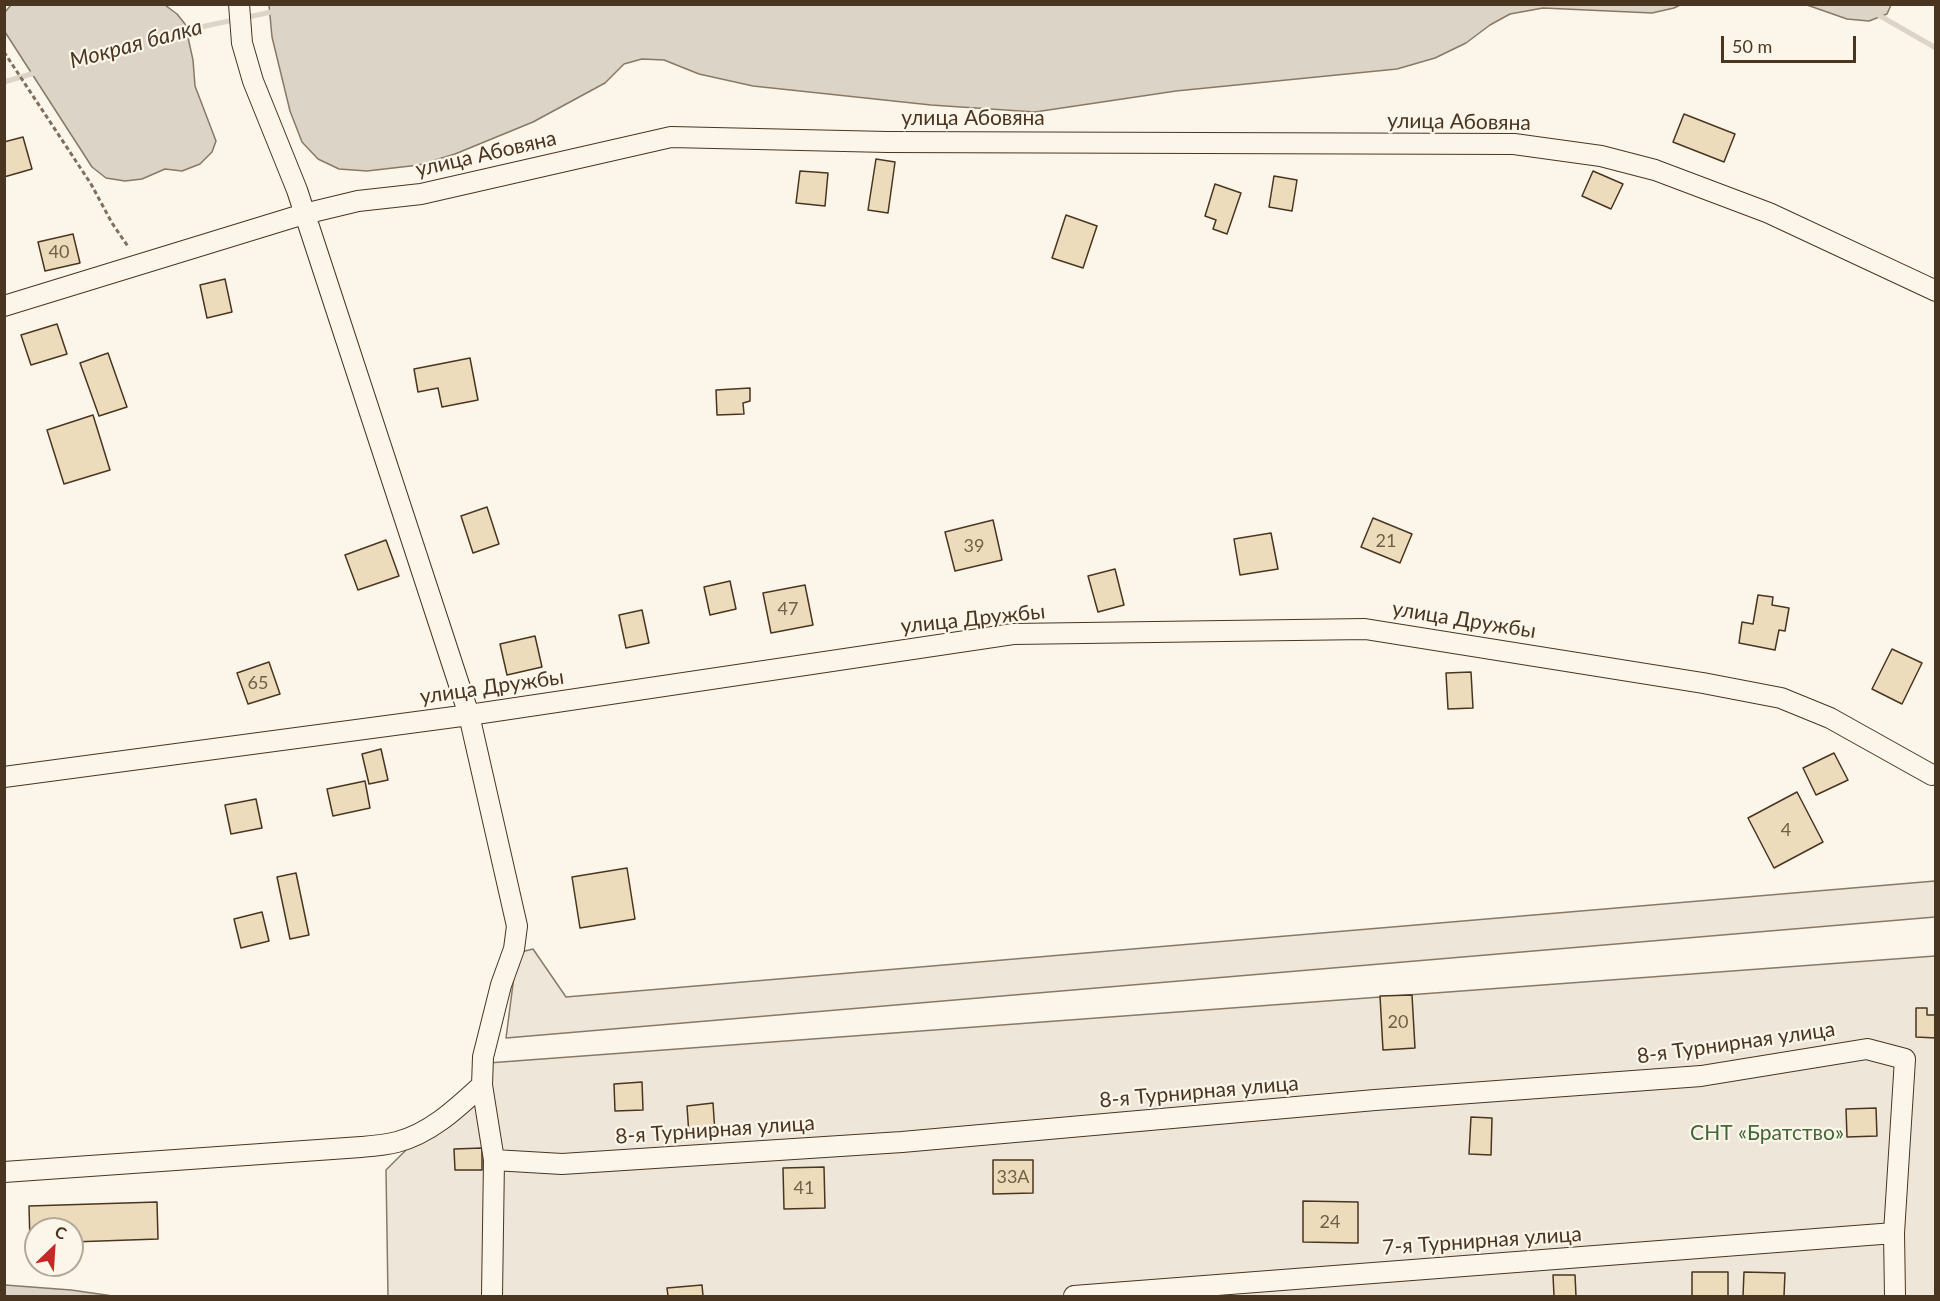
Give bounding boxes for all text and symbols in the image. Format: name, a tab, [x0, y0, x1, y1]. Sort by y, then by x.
water label: Мокрая балка	[67, 14, 205, 74]
scale bar	[1724, 24, 1859, 62]
text: 50 m	[1732, 35, 1772, 57]
street label: улица Абовяна	[901, 105, 1045, 131]
street label: улица Абовяна	[1387, 108, 1531, 136]
street label: улица Абовяна	[413, 126, 559, 182]
house number: 40	[49, 241, 69, 263]
house number: 21	[1376, 530, 1396, 552]
house number: 39	[964, 535, 984, 557]
street label: улица Дружбы	[1390, 596, 1538, 644]
house number: 47	[778, 598, 798, 620]
street label: улица Дружбы	[899, 599, 1047, 639]
street label: улица Дружбы	[418, 664, 566, 710]
house number: 65	[248, 672, 268, 694]
house number: 4	[1781, 819, 1791, 841]
house number: 20	[1388, 1011, 1408, 1033]
street label: 8-я Турнирная улица	[1635, 1017, 1837, 1069]
street label: 8-я Турнирная улица	[1098, 1071, 1300, 1113]
street label: 8-я Турнирная улица	[614, 1110, 816, 1150]
park label: СНТ «Братство»	[1690, 1120, 1844, 1146]
house number: 33А	[996, 1166, 1030, 1188]
house number: 41	[794, 1177, 814, 1199]
house number: 24	[1320, 1211, 1340, 1233]
north arrow	[24, 1217, 84, 1277]
text: С	[52, 1221, 70, 1243]
street label: 7-я Турнирная улица	[1381, 1221, 1583, 1261]

